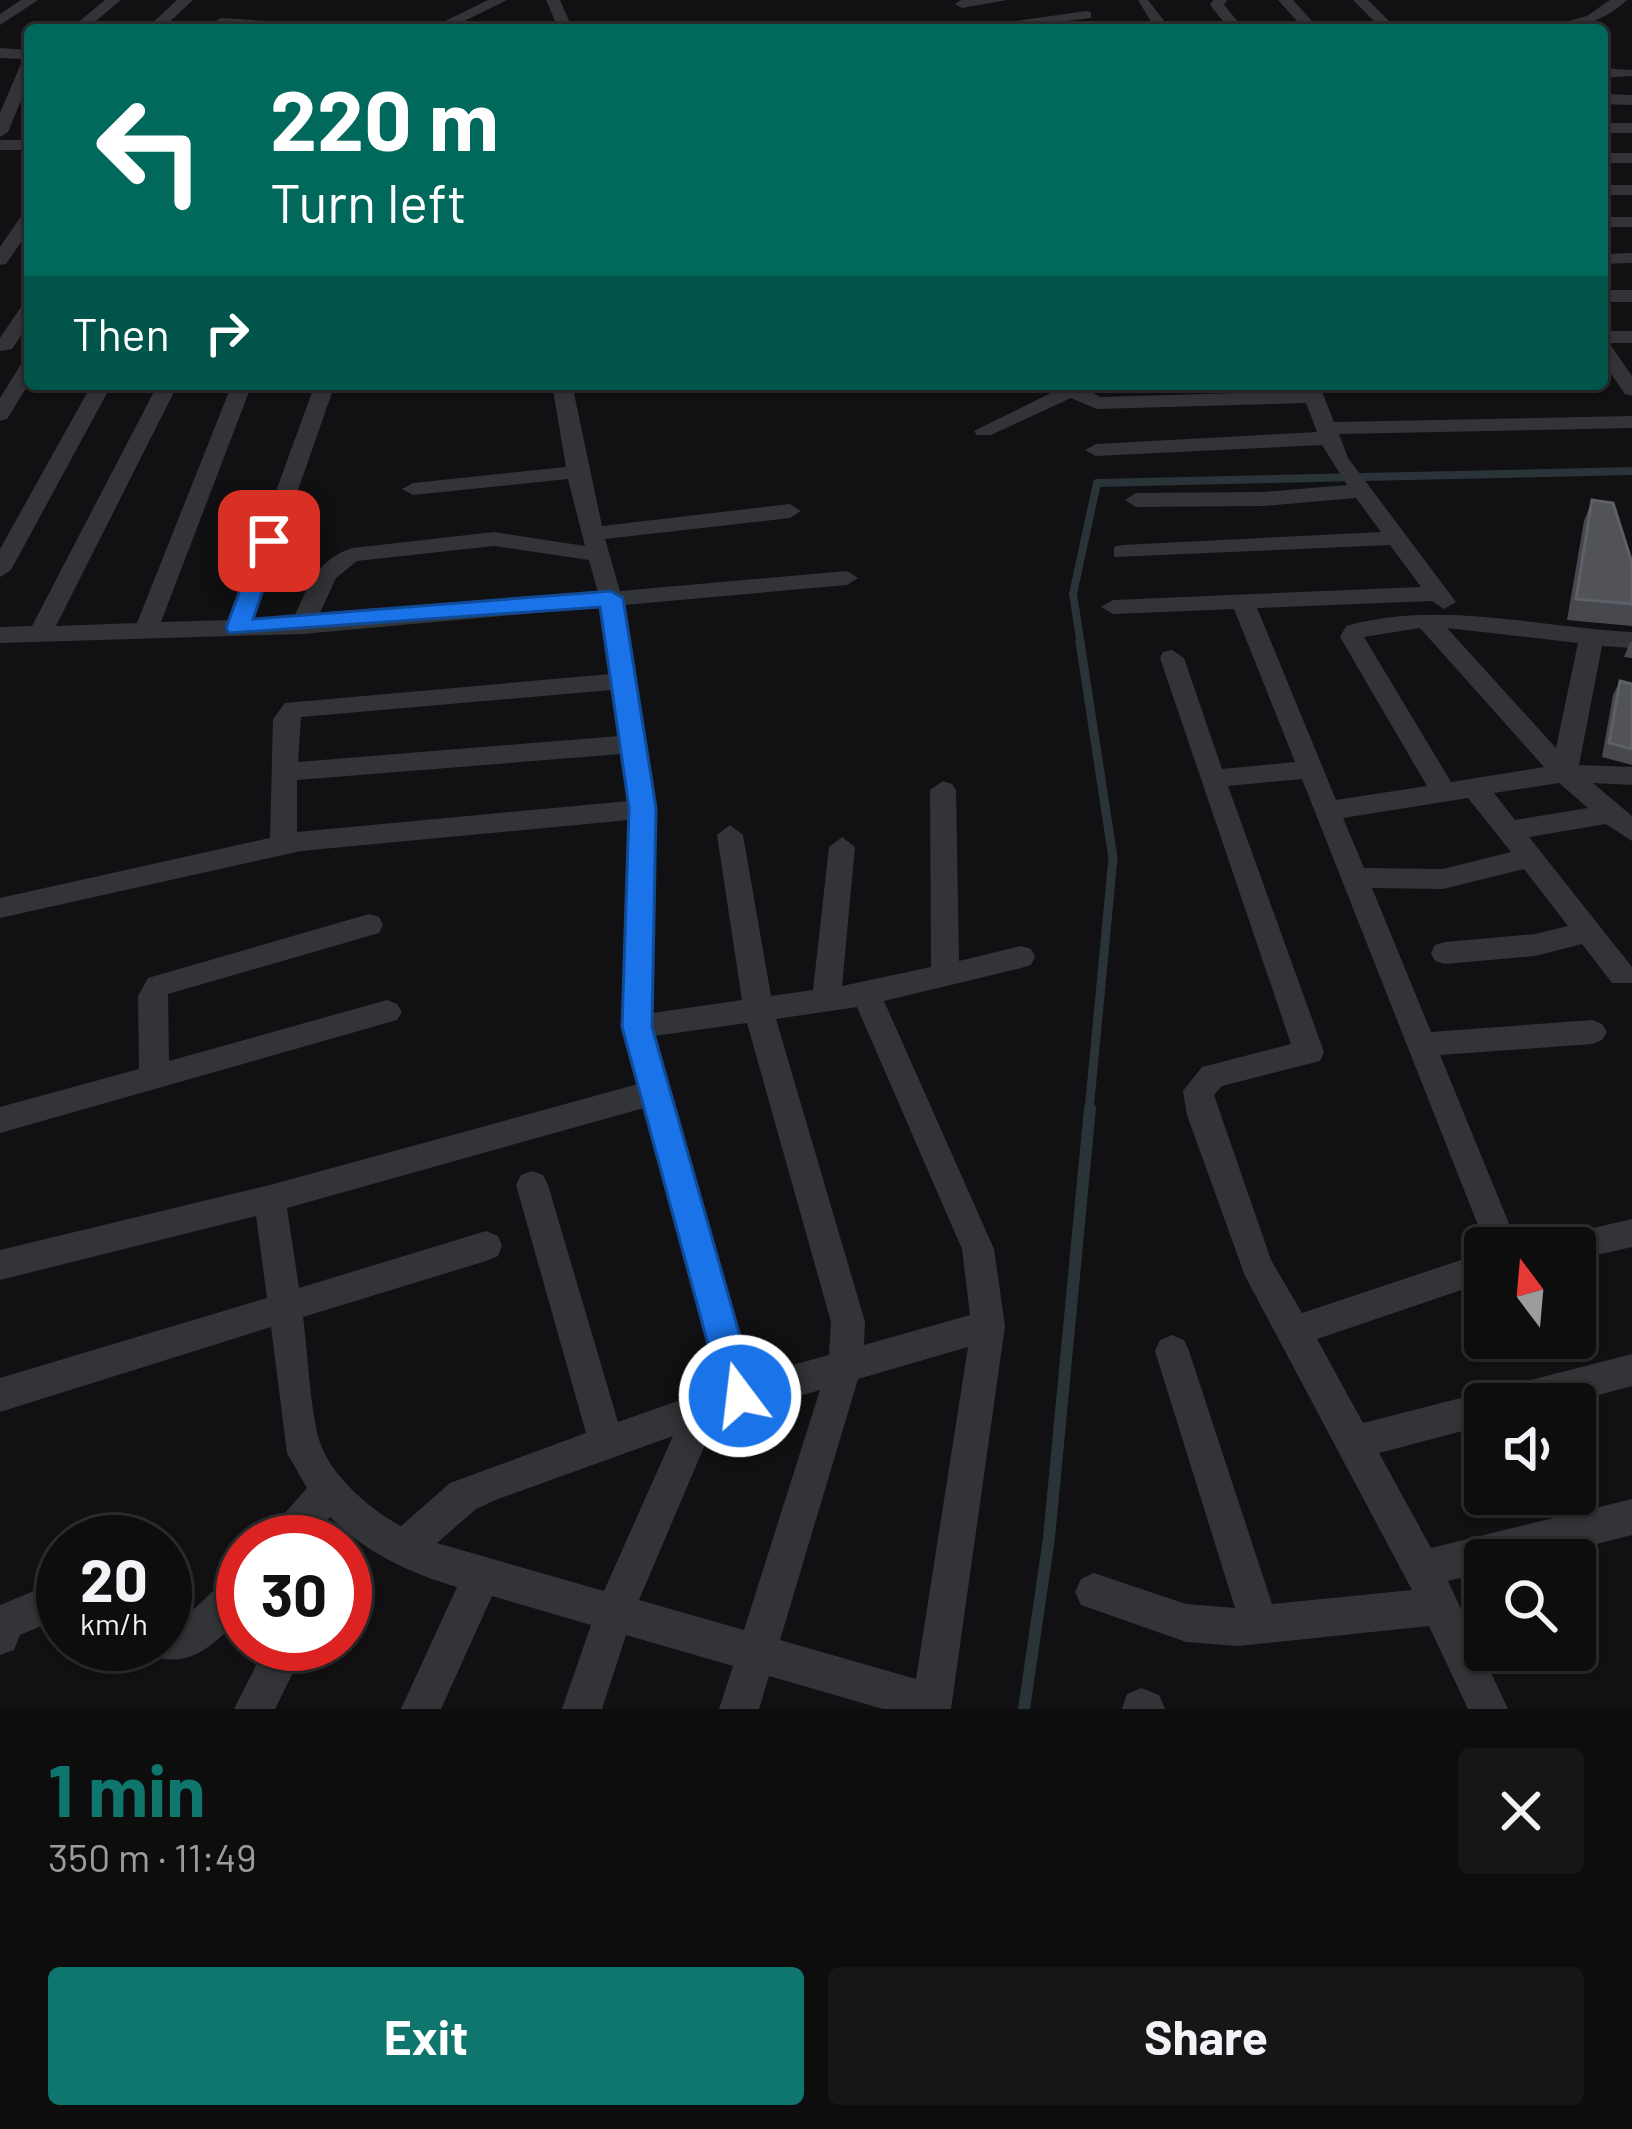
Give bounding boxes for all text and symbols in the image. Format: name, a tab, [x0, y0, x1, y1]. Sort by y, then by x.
text: 220 m	[270, 67, 499, 168]
icon: left	[72, 72, 228, 228]
text: Turn left	[270, 169, 467, 234]
icon: right	[194, 300, 260, 366]
text: Then	[72, 306, 170, 360]
pin	[218, 490, 320, 592]
icon: arrive	[236, 508, 302, 574]
north arrow	[1464, 1227, 1596, 1359]
map controls	[1464, 1227, 1596, 1671]
position arrow	[677, 1333, 803, 1459]
button: sound	[1464, 1383, 1596, 1515]
speed limit sign: 30	[216, 1515, 372, 1671]
button: search	[1464, 1539, 1596, 1671]
text: 20	[80, 1542, 148, 1614]
text: km/h	[80, 1605, 148, 1641]
text: 1 min	[48, 1745, 206, 1831]
button: close	[1458, 1748, 1584, 1874]
text: 350 m · 11:49	[48, 1833, 256, 1880]
button: Exit	[48, 1967, 804, 2105]
button: Share	[828, 1967, 1584, 2105]

